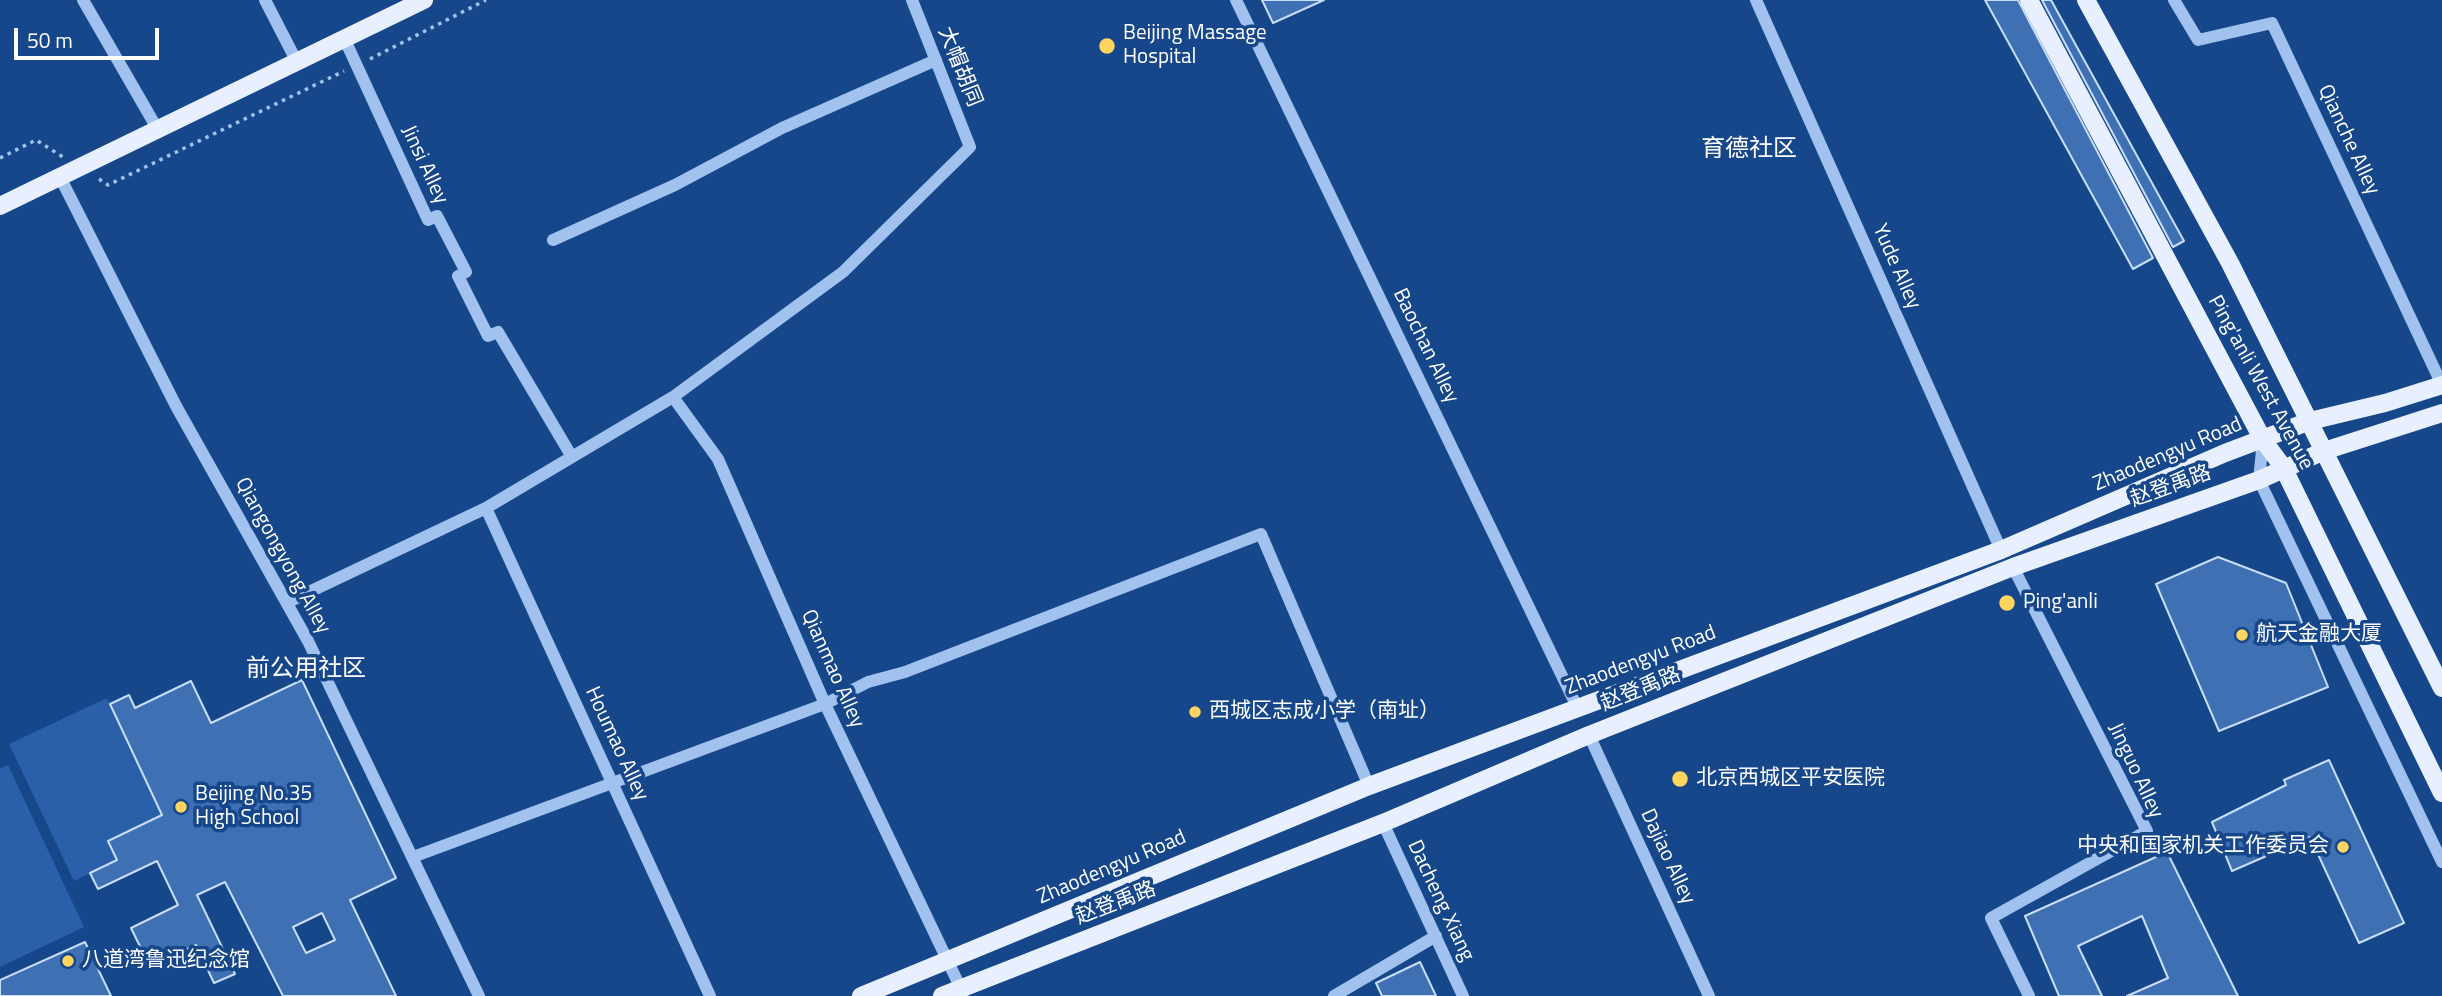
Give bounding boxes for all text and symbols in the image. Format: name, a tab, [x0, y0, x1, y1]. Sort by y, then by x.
scale bar	[18, 14, 163, 58]
place label: Beijing Massage Hospital	[1123, 21, 1267, 71]
street label: 大帽胡同	[932, 23, 986, 111]
text: 50 m	[27, 24, 73, 56]
marker: Beijing Massage Hospital	[1097, 36, 1117, 56]
street label: Qianche Alley	[2311, 81, 2385, 199]
street label: Jinsi Alley	[395, 122, 453, 208]
district label: 育德社区	[1701, 136, 1797, 164]
street label: Yude Alley	[1866, 221, 1926, 313]
street label: Baochan Alley	[1386, 285, 1464, 407]
street label: Ping'anli West Avenue	[2202, 291, 2318, 475]
street label: Zhaodengyu Road	[2090, 412, 2246, 498]
street label: 赵登禹路	[2127, 461, 2215, 513]
street label: Qiangongyong Alley	[229, 473, 335, 639]
place label: Ping'anli	[2023, 590, 2098, 616]
marker: Ping'anli	[1997, 593, 2017, 613]
street label: Qianmao Alley	[795, 606, 869, 732]
street label: Zhaodengyu Road	[1562, 621, 1720, 701]
place label: 航天金融大厦	[2256, 622, 2382, 648]
marker: 航天金融大厦	[2234, 627, 2250, 643]
district label: 前公用社区	[246, 656, 366, 684]
street label: 赵登禹路	[1597, 663, 1685, 717]
street label: Houmao Alley	[579, 683, 653, 805]
place label: 西城区志成小学（南址）	[1209, 699, 1440, 725]
marker: 西城区志成小学（南址）	[1187, 704, 1203, 720]
street label: Jinguo Alley	[2102, 719, 2168, 823]
place label: 北京西城区平安医院	[1696, 766, 1885, 792]
marker: 北京西城区平安医院	[1670, 769, 1690, 789]
place label: Beijing No.35 High School	[195, 782, 312, 832]
marker: Beijing No.35 High School	[173, 799, 189, 815]
street label: Dajiao Alley	[1634, 805, 1700, 909]
street label: Zhaodengyu Road	[1034, 825, 1190, 911]
place label: 中央和国家机关工作委员会	[2077, 834, 2329, 860]
street label: Dacheng Xiang	[1401, 836, 1479, 966]
marker: 中央和国家机关工作委员会	[2335, 839, 2351, 855]
street label: 赵登禹路	[1072, 877, 1160, 931]
place label: 八道湾鲁迅纪念馆	[82, 948, 250, 974]
marker: 八道湾鲁迅纪念馆	[60, 953, 76, 969]

